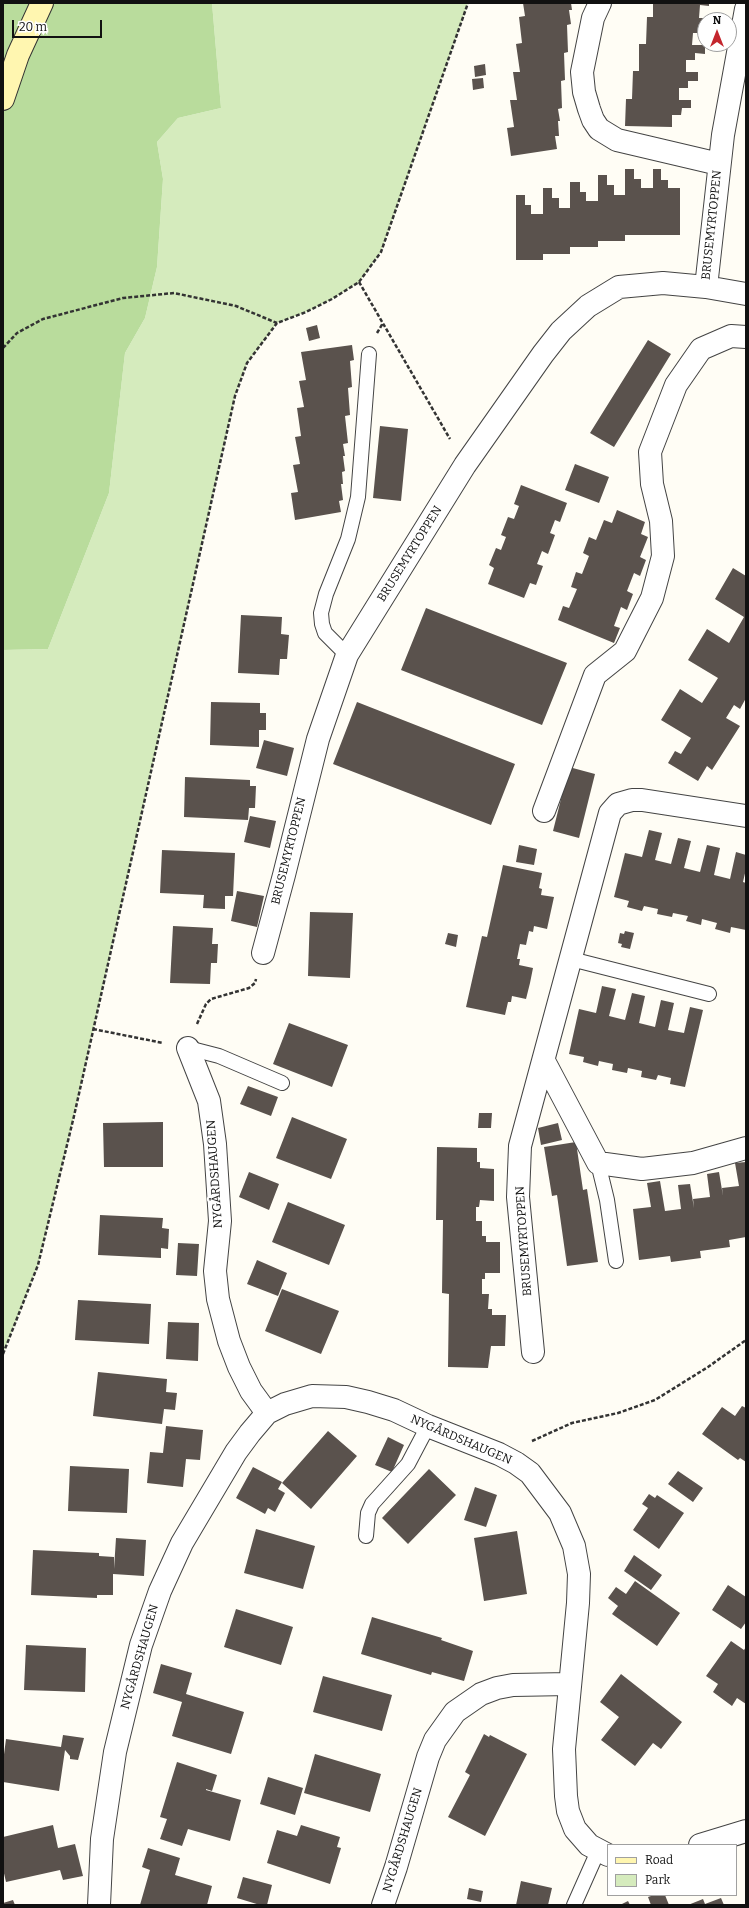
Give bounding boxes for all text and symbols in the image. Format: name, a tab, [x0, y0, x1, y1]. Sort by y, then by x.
scale bar	[14, 12, 104, 38]
north arrow	[697, 12, 737, 52]
text: N	[713, 14, 721, 27]
text: 20 m	[19, 20, 47, 34]
street label: BRUSEMYRTOPPEN	[699, 169, 725, 281]
street label: BRUSEMYRTOPPEN	[375, 503, 445, 605]
street label: BRUSEMYRTOPPEN	[269, 796, 309, 906]
street label: NYGÅRDSHAUGEN	[204, 1119, 226, 1229]
street label: BRUSEMYRTOPPEN	[513, 1185, 535, 1297]
street label: NYGÅRDSHAUGEN	[408, 1412, 514, 1468]
street label: NYGÅRDSHAUGEN	[118, 1603, 162, 1711]
street label: NYGÅRDSHAUGEN	[380, 1786, 426, 1894]
legend	[607, 1844, 737, 1896]
text: Road	[645, 1853, 673, 1867]
text: Park	[645, 1873, 670, 1887]

